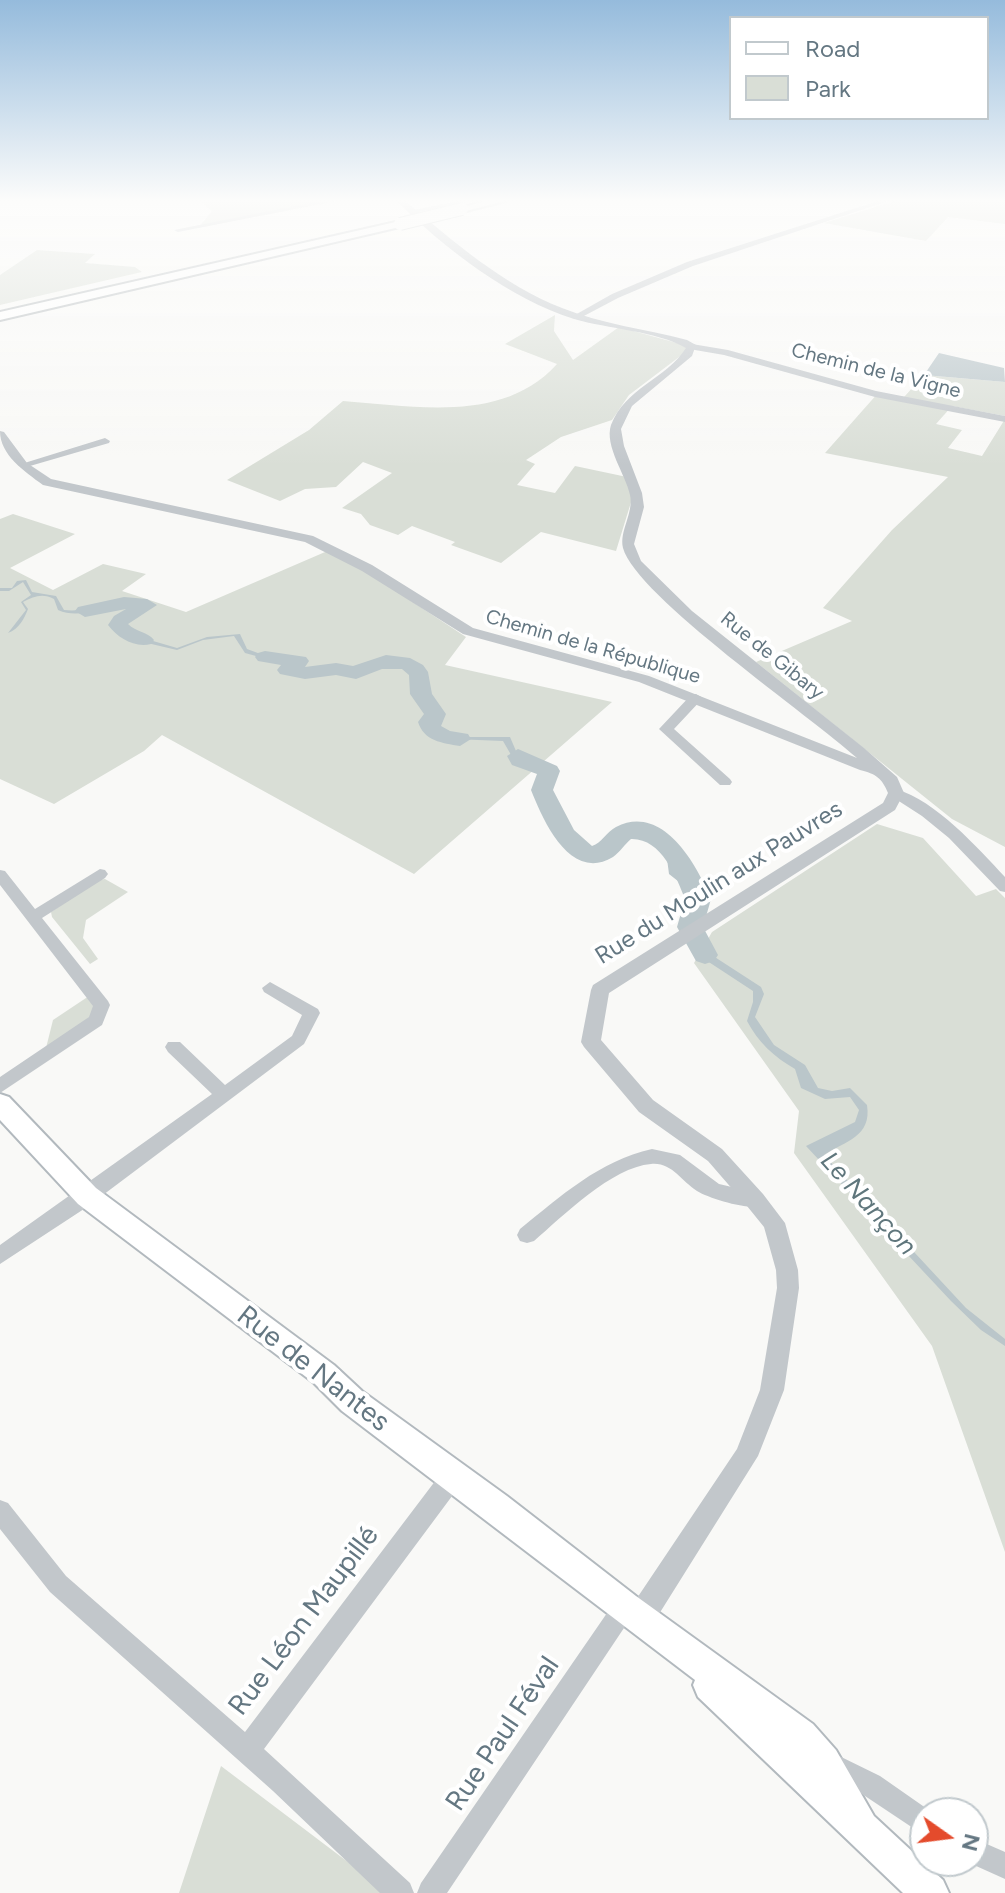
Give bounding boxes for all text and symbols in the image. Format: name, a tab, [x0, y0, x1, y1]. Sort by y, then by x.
legend	[729, 16, 989, 120]
text: Road	[805, 34, 860, 63]
text: Park	[805, 74, 851, 103]
street label: Chemin de la Vigne	[789, 338, 963, 404]
street label: Chemin de la République	[483, 605, 703, 689]
street label: Rue de Gibary	[715, 607, 829, 705]
street label: Rue du Moulin aux Pauvres	[590, 795, 848, 971]
water label: Le Nançon	[814, 1146, 922, 1262]
street label: Rue de Nantes	[230, 1299, 396, 1439]
street label: Rue Léon Maupillé	[222, 1520, 386, 1722]
street label: Rue Paul Féval	[439, 1650, 567, 1818]
north arrow	[909, 1797, 989, 1877]
text: N	[956, 1831, 986, 1854]

